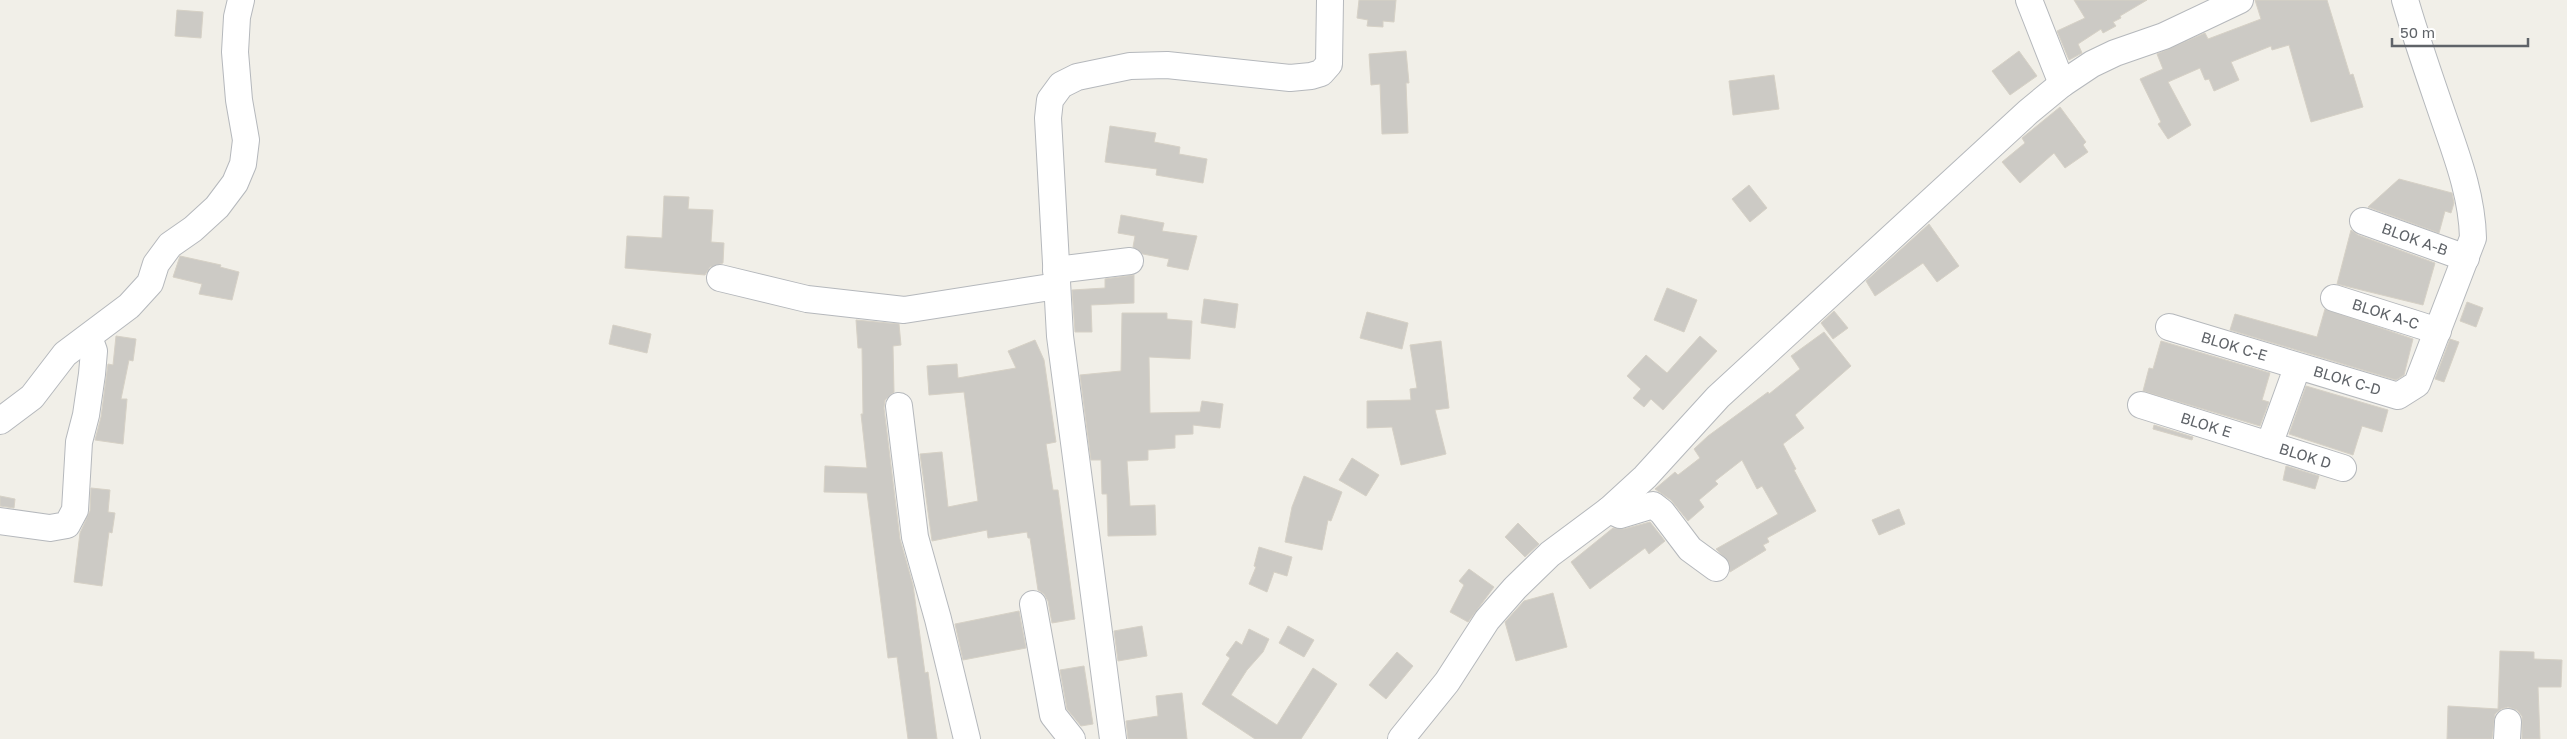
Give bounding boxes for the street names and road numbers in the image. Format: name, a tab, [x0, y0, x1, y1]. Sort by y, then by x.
street label: BLOK A-B	[2380, 219, 2451, 259]
street label: BLOK A-C	[2350, 294, 2421, 332]
street label: BLOK C-E	[2199, 327, 2270, 364]
street label: BLOK C-D	[2311, 361, 2383, 398]
street label: BLOK E	[2179, 408, 2234, 441]
street label: BLOK D	[2277, 439, 2334, 472]

